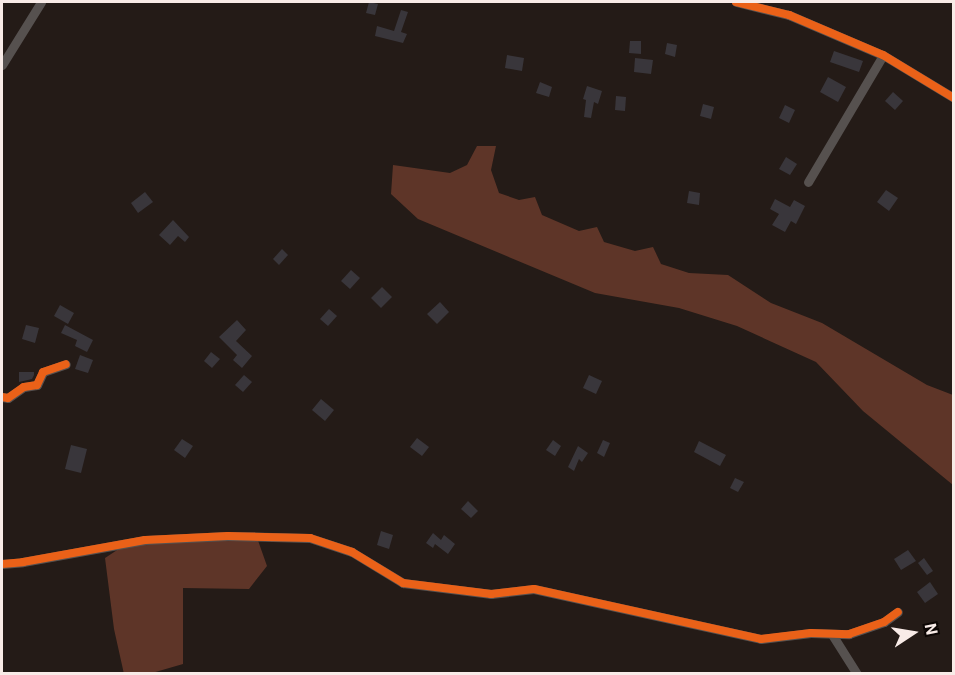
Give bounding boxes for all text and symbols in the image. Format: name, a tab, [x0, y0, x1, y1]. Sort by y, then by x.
north arrow	[883, 603, 943, 663]
text: N	[921, 622, 942, 637]

